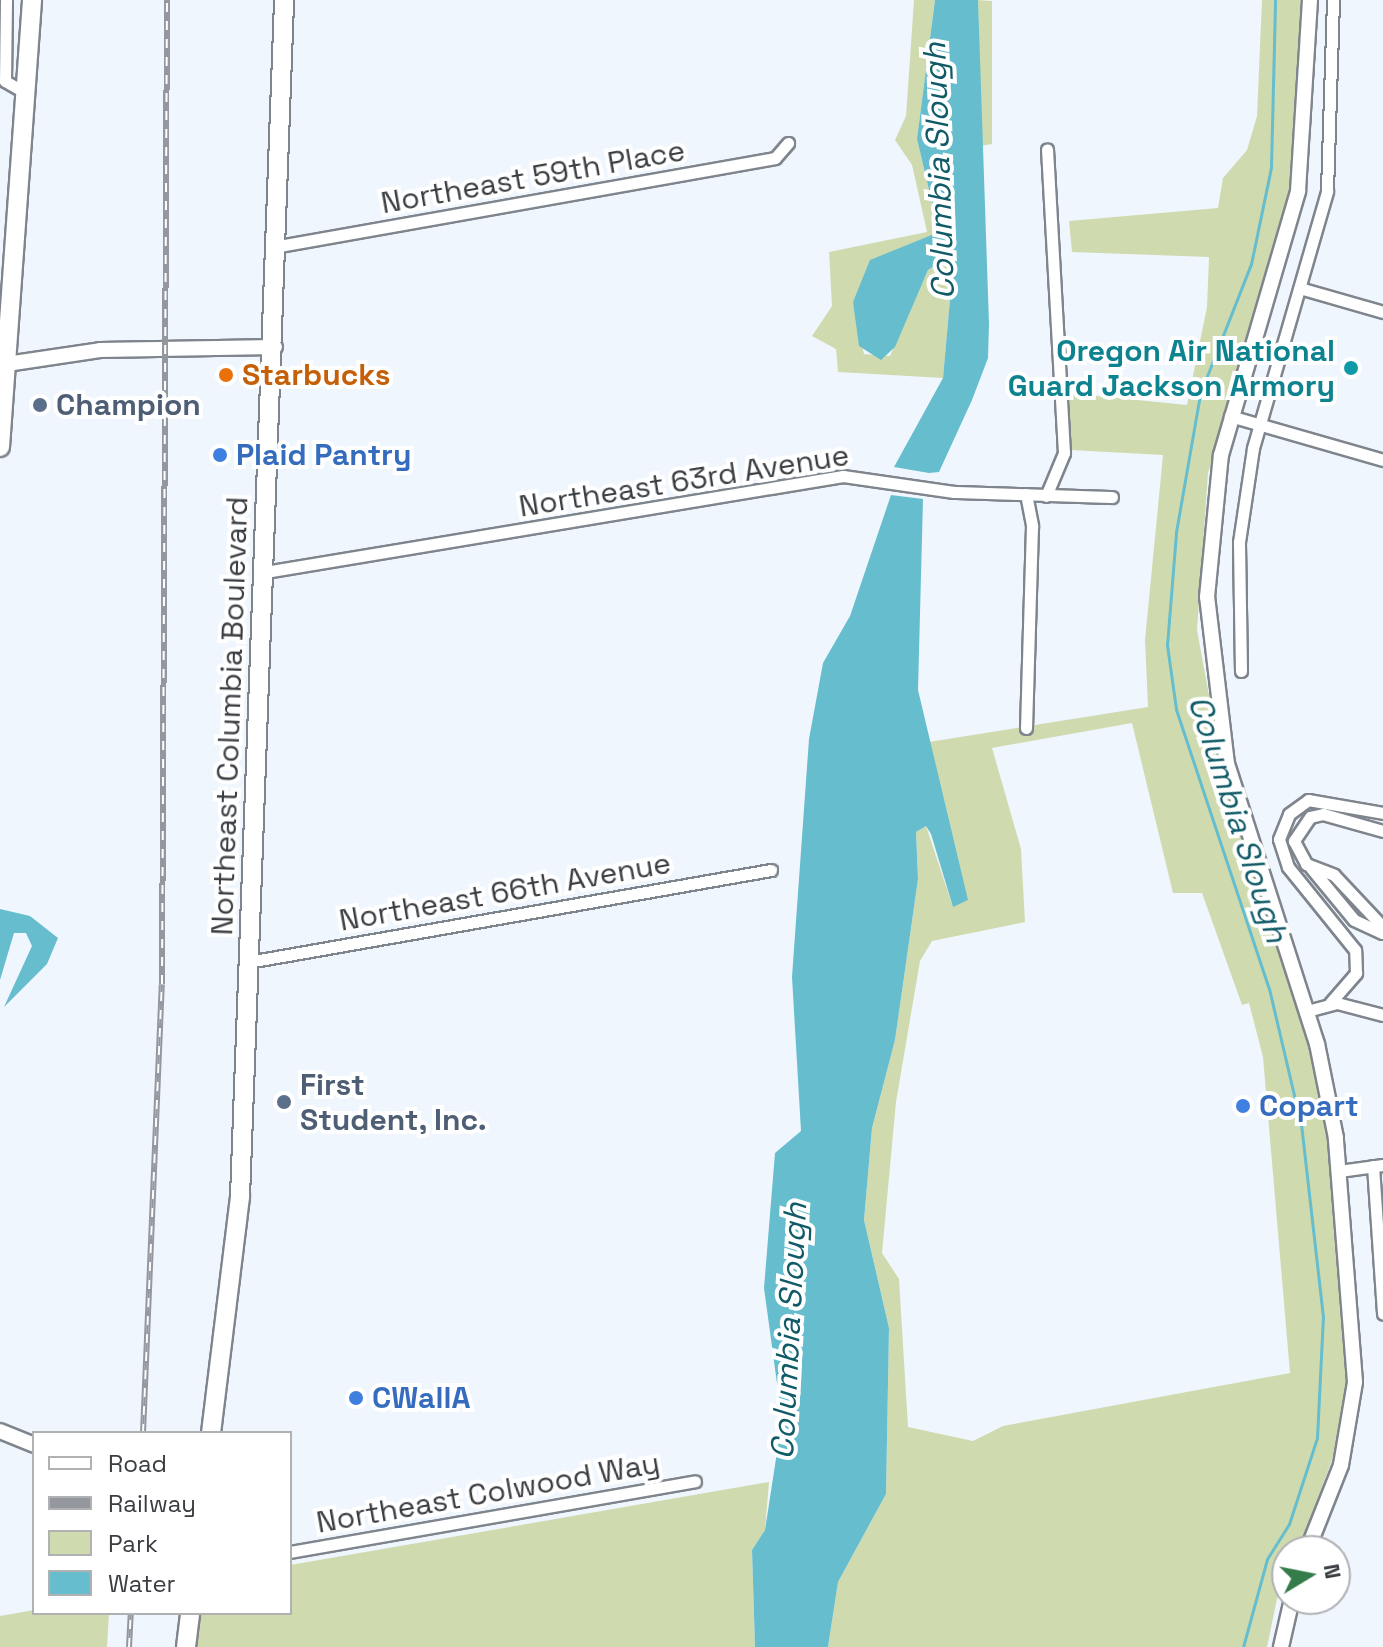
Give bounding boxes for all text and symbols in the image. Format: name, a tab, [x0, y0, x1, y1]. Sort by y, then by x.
water label: Columbia Slough	[915, 42, 963, 300]
street label: Northeast 59th Place	[378, 133, 688, 221]
place label: Oregon Air National Guard Jackson Armory	[1007, 333, 1335, 404]
place label: Starbucks	[242, 357, 390, 393]
marker: Oregon Air National Guard Jackson Armory	[1342, 359, 1360, 377]
marker: Starbucks	[217, 366, 235, 384]
place label: Champion	[56, 387, 201, 423]
marker: Champion	[31, 396, 49, 414]
place label: Plaid Pantry	[236, 437, 411, 473]
street label: Northeast 63rd Avenue	[516, 437, 852, 525]
marker: Plaid Pantry	[211, 446, 229, 464]
street label: Northeast Columbia Boulevard	[204, 496, 256, 936]
water label: Columbia Slough	[1180, 691, 1296, 947]
street label: Northeast 66th Avenue	[336, 845, 674, 939]
place label: First Student, Inc.	[300, 1067, 488, 1138]
place label: Copart	[1259, 1088, 1359, 1124]
marker: First Student, Inc.	[275, 1093, 293, 1111]
marker: Copart	[1234, 1097, 1252, 1115]
water label: Columbia Slough	[763, 1202, 815, 1460]
place label: CWallA	[372, 1380, 470, 1416]
marker: CWallA	[347, 1389, 365, 1407]
legend	[32, 1431, 292, 1615]
street label: Northeast Colwood Way	[314, 1445, 662, 1541]
text: Road	[108, 1448, 167, 1479]
text: Railway	[108, 1488, 196, 1519]
text: Park	[108, 1528, 158, 1559]
north arrow	[1271, 1535, 1351, 1615]
text: N	[1318, 1561, 1348, 1581]
text: Water	[108, 1568, 176, 1599]

